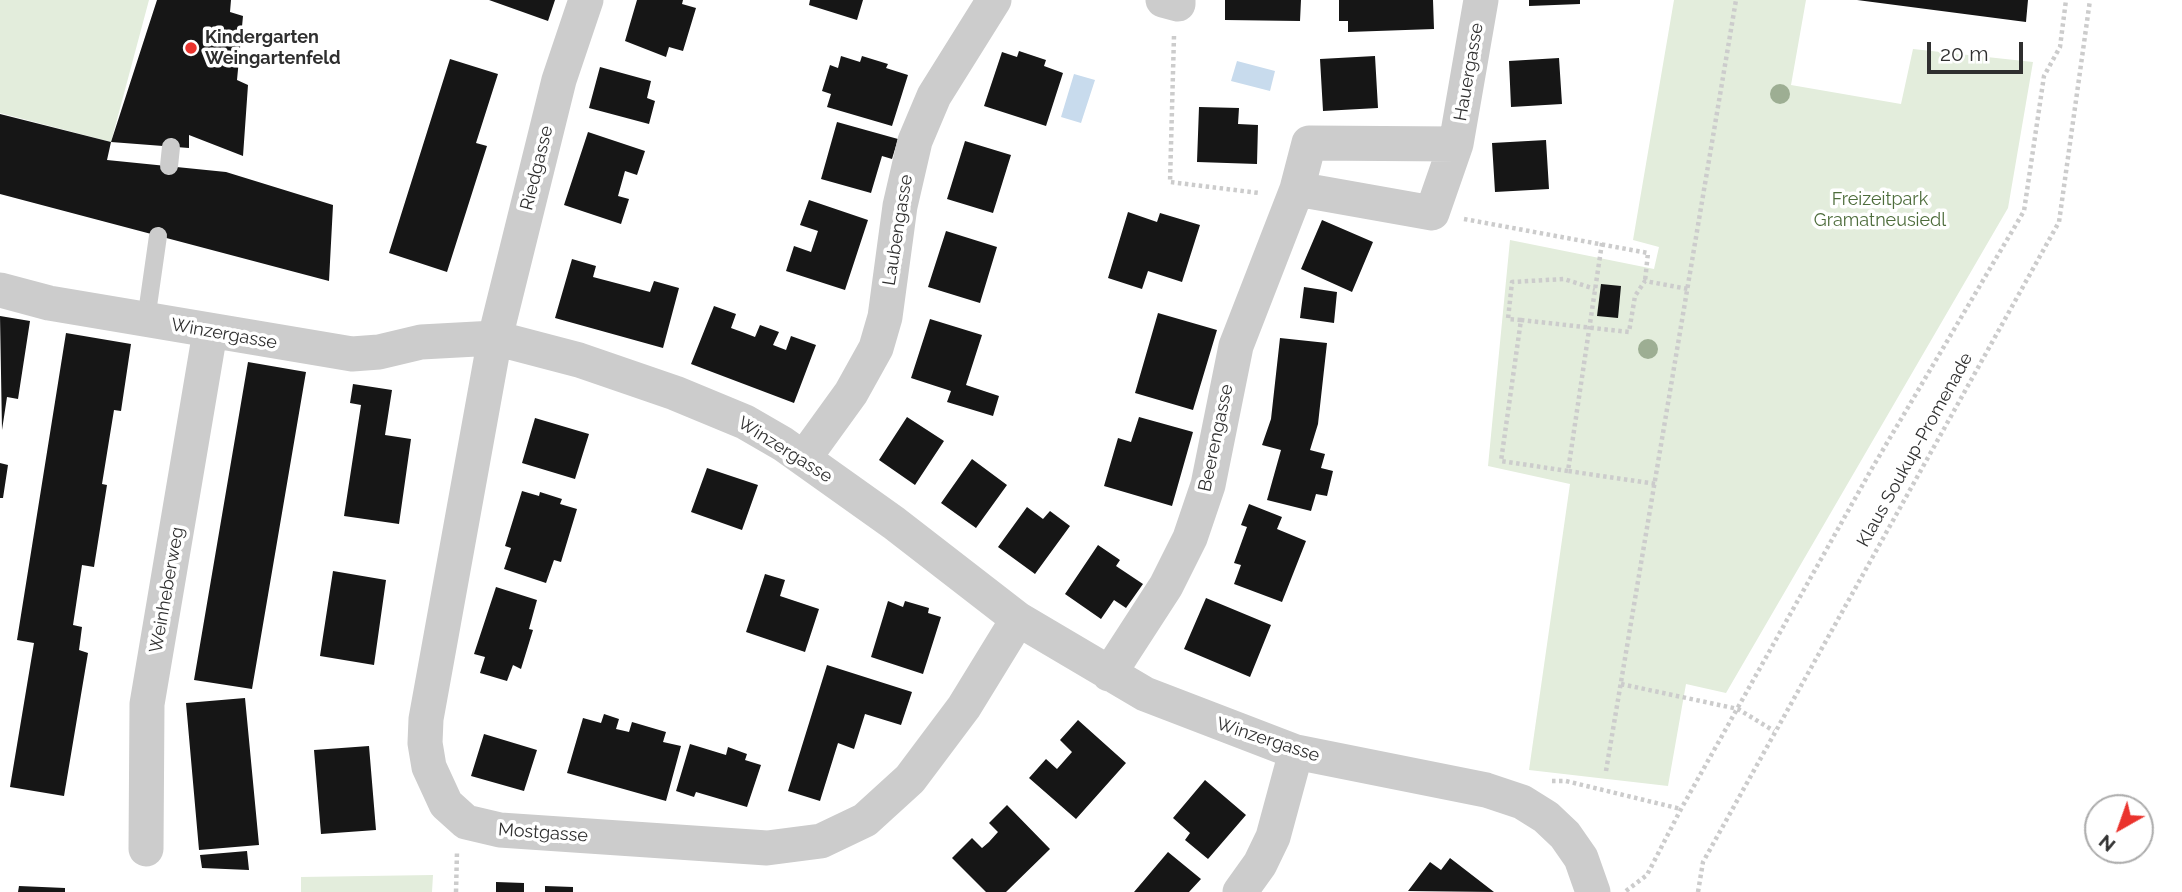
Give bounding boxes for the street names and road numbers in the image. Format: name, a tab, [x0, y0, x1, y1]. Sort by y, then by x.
street label: Hauergasse	[1450, 21, 1488, 123]
street label: Riedgasse	[516, 124, 558, 212]
street label: Laubengasse	[879, 173, 917, 287]
street label: Winzergasse	[169, 314, 279, 354]
street label: Klaus Soukup-Promenade	[1853, 349, 1977, 551]
street label: Beerengasse	[1194, 382, 1238, 494]
street label: Winzergasse	[734, 412, 836, 488]
street label: Weinheberweg	[145, 525, 189, 655]
street label: Winzergasse	[1214, 713, 1322, 767]
street label: Mostgasse	[497, 819, 589, 847]

